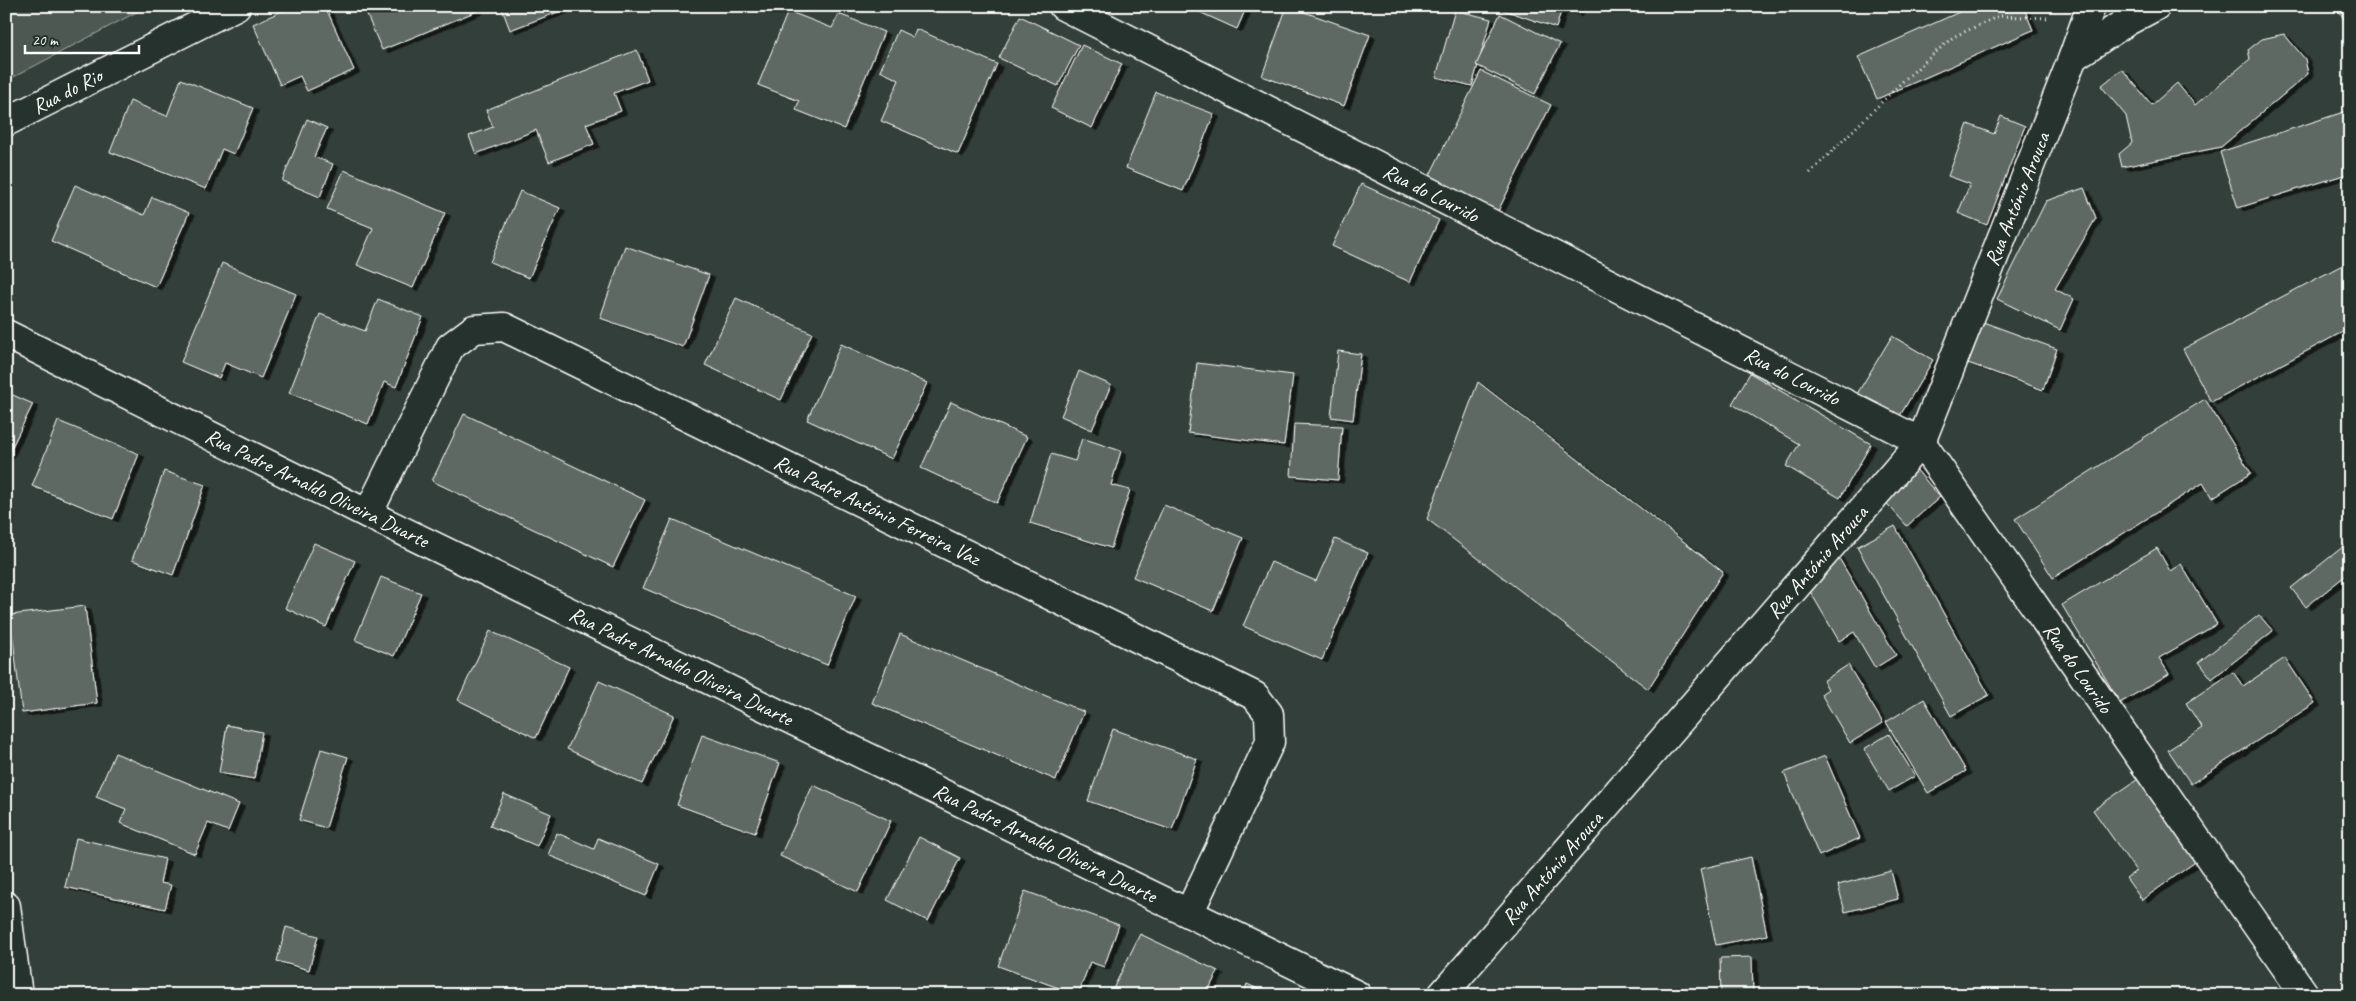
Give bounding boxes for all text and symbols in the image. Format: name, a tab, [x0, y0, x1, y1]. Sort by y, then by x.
scale bar	[25, 22, 139, 54]
text: 20 m	[32, 31, 59, 50]
street label: Rua do Rio	[28, 61, 109, 120]
street label: Rua António Arouca	[1978, 127, 2056, 269]
street label: Rua do Lourido	[1379, 158, 1485, 229]
street label: Rua do Lourido	[1740, 341, 1846, 412]
street label: Rua Padre Arnaldo Oliveira Duarte	[201, 423, 435, 554]
street label: Rua Padre António Ferreira Vaz	[770, 449, 986, 572]
street label: Rua António Arouca	[1761, 499, 1874, 624]
street label: Rua Padre Arnaldo Oliveira Duarte	[565, 601, 799, 732]
street label: Rua do Lourido	[2038, 618, 2119, 719]
street label: Rua Padre Arnaldo Oliveira Duarte	[929, 778, 1163, 909]
street label: Rua António Arouca	[1496, 805, 1609, 930]

